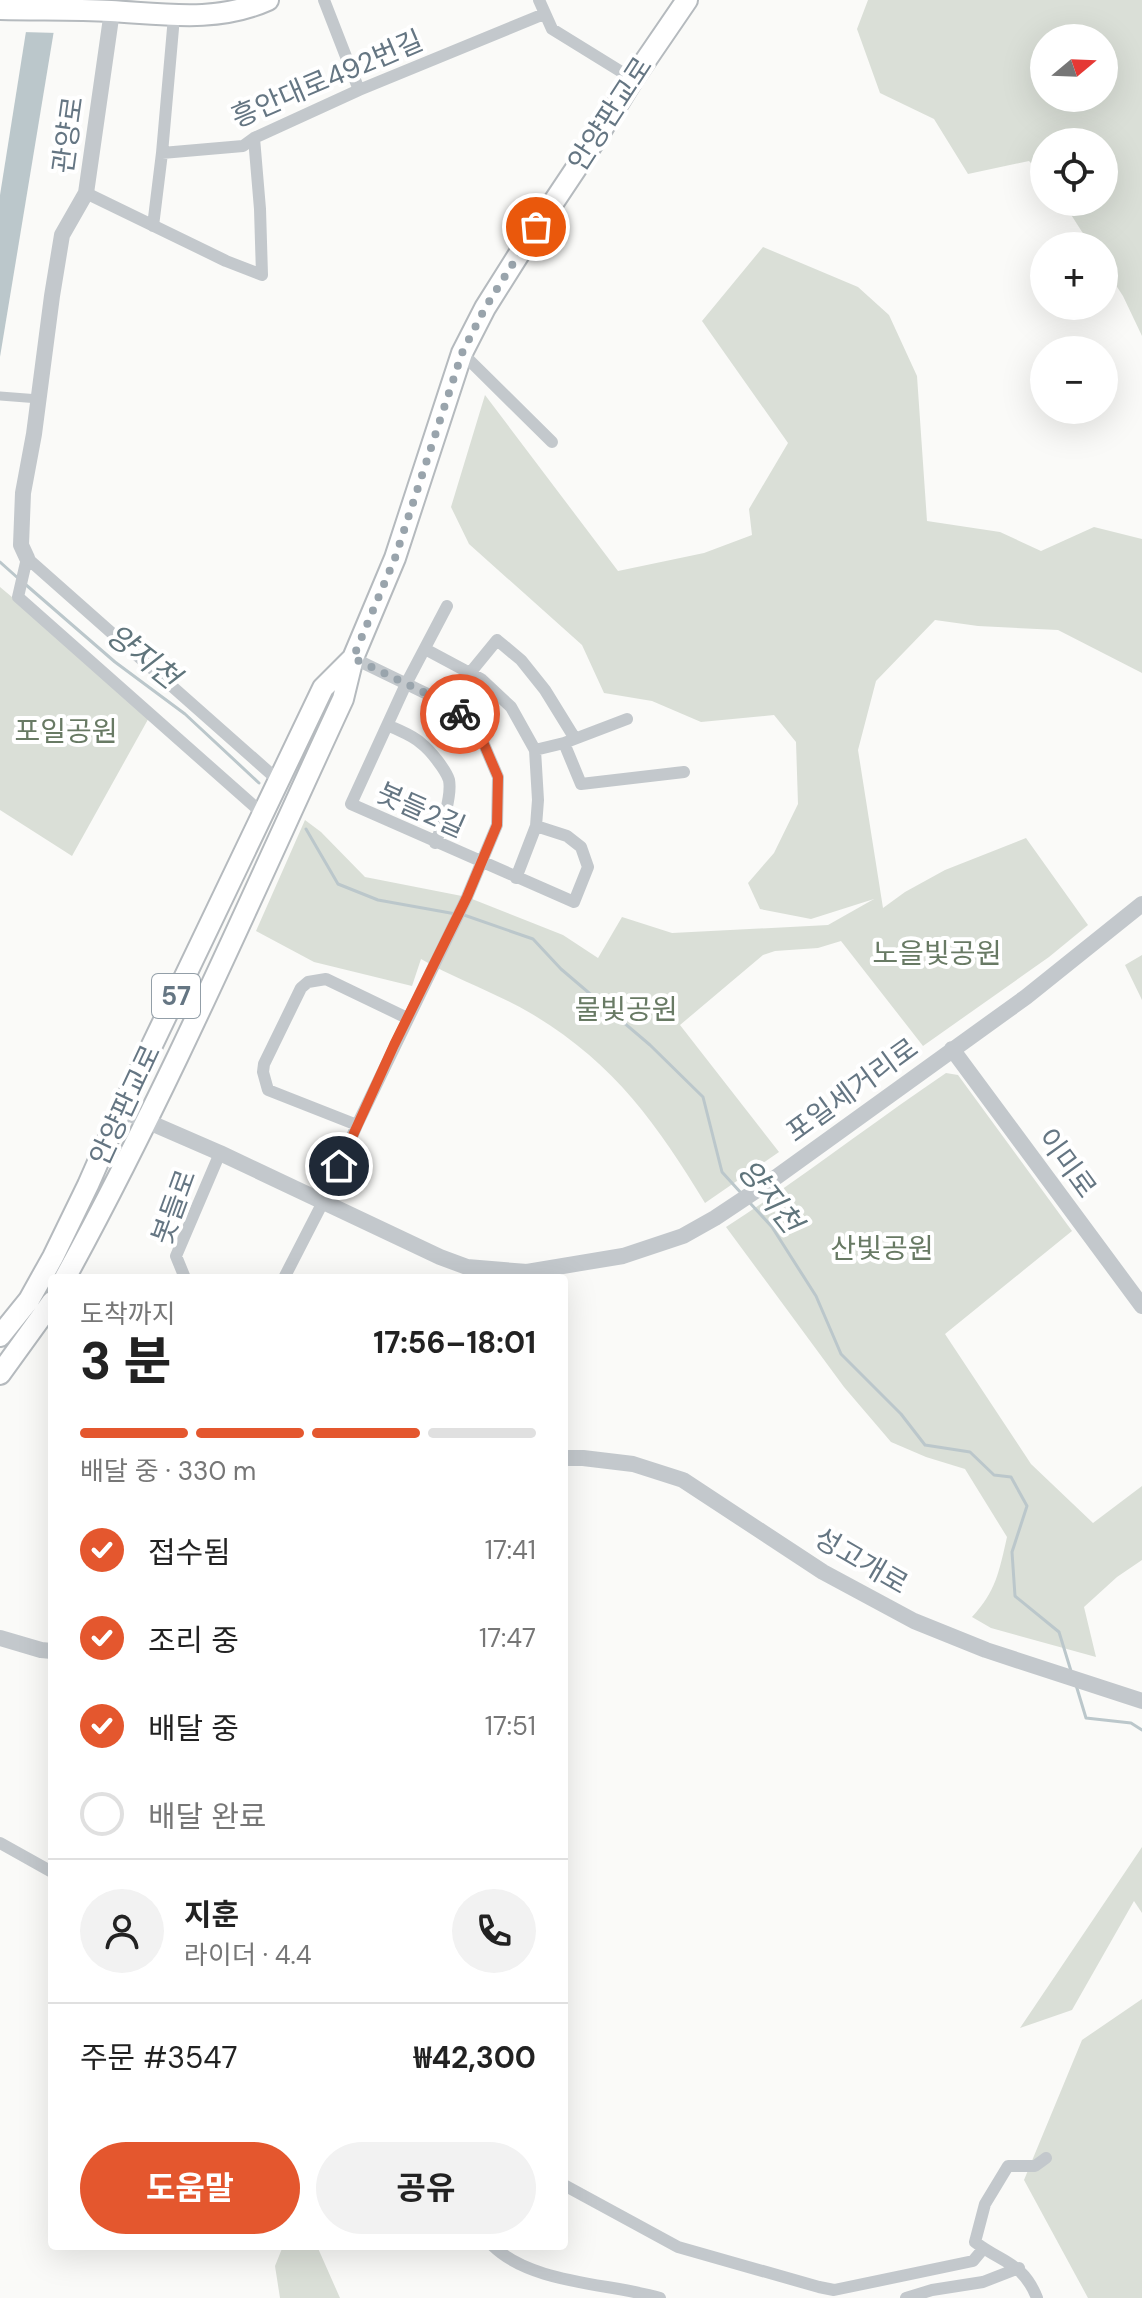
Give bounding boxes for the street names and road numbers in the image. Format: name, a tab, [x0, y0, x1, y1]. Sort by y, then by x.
street label: 흥안대로492번길	[226, 22, 428, 136]
street label: 안양판교로	[559, 50, 661, 178]
street label: 관양로	[44, 94, 92, 176]
street label: 봇들2길	[371, 774, 471, 846]
road number: 57	[152, 974, 200, 1018]
street label: 포일세거리로	[779, 1030, 925, 1150]
street label: 안양판교로	[81, 1039, 169, 1171]
street label: 이미로	[1029, 1121, 1105, 1205]
street label: 봇들로	[143, 1164, 205, 1250]
street label: 성고개로	[807, 1519, 915, 1603]

